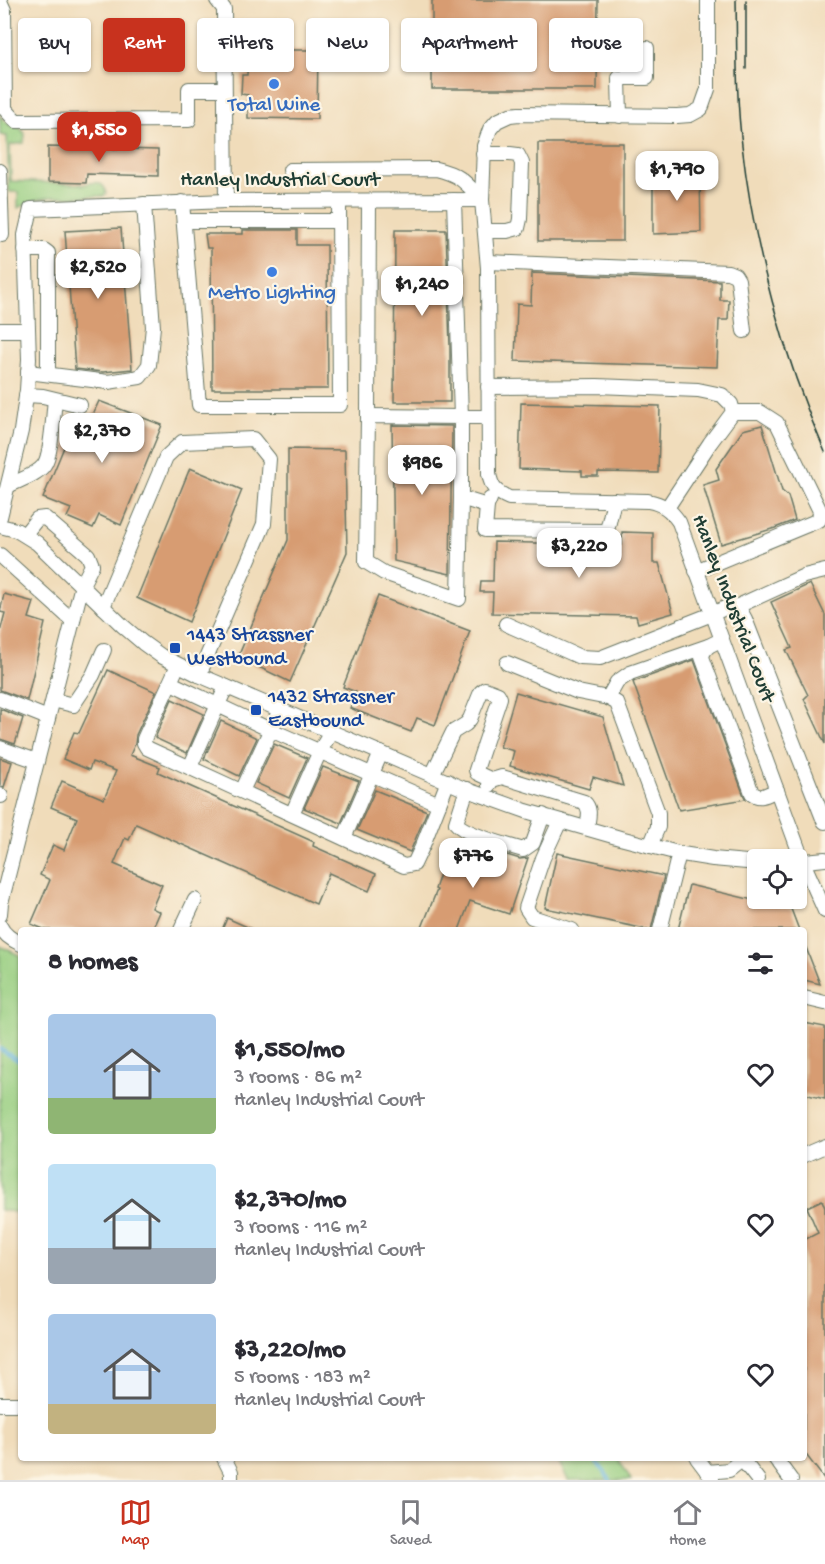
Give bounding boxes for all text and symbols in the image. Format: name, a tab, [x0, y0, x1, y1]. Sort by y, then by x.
chip: Buy	[18, 18, 91, 72]
chip: Rent	[103, 18, 185, 72]
chip: Filters	[197, 18, 294, 72]
chip: New	[306, 18, 389, 72]
chip: Apartment	[401, 18, 537, 72]
chip: House	[549, 18, 643, 72]
marker: Total Wine	[267, 77, 281, 91]
place label: Total Wine	[227, 94, 321, 119]
pin: $1,550	[50, 112, 148, 163]
text: $1,550	[71, 120, 127, 143]
pin: $1,790	[628, 151, 726, 202]
text: $1,790	[649, 159, 705, 182]
street label: Hanley Industrial Court	[180, 169, 382, 194]
pin: $2,520	[49, 249, 147, 300]
text: $2,520	[70, 257, 126, 280]
marker: Metro Lighting	[265, 265, 279, 279]
pin: $1,240	[373, 266, 471, 317]
text: $1,240	[395, 274, 449, 297]
place label: Metro Lighting	[208, 282, 336, 307]
pin: $2,370	[53, 413, 151, 464]
text: $2,370	[73, 421, 131, 444]
pin: $986	[386, 445, 458, 496]
text: $986	[402, 453, 442, 476]
street label: Hanley Industrial Court	[685, 512, 780, 709]
pin: $3,220	[530, 528, 628, 579]
text: $3,220	[551, 536, 607, 559]
place label: 1443 Strassner Westbound	[186, 624, 314, 673]
marker: 1443 Strassner Westbound	[168, 641, 182, 655]
place label: 1432 Strassner Eastbound	[267, 686, 395, 735]
marker: 1432 Strassner Eastbound	[249, 703, 263, 717]
pin: $776	[437, 838, 509, 889]
text: $776	[453, 846, 493, 869]
map controls	[747, 849, 807, 909]
button: locate	[747, 849, 807, 909]
icon: filters	[744, 947, 777, 980]
text: 8 homes	[48, 948, 137, 979]
text: $1,550/mo	[234, 1036, 345, 1067]
icon: home	[96, 1038, 168, 1110]
icon: heart	[744, 1058, 777, 1091]
text: 3 rooms · 86 m²	[234, 1067, 362, 1090]
text: Hanley Industrial Court	[234, 1090, 424, 1113]
text: $2,370/mo	[234, 1186, 347, 1217]
icon: home	[96, 1188, 168, 1260]
icon: heart	[744, 1208, 777, 1241]
text: 3 rooms · 116 m²	[234, 1217, 367, 1240]
text: Hanley Industrial Court	[234, 1240, 424, 1263]
text: $3,220/mo	[234, 1336, 346, 1367]
icon: home	[96, 1338, 168, 1410]
icon: heart	[744, 1358, 777, 1391]
text: 5 rooms · 183 m²	[234, 1367, 371, 1390]
text: Hanley Industrial Court	[234, 1390, 424, 1413]
tab: Map	[119, 1496, 152, 1551]
tab: Saved	[390, 1496, 431, 1551]
tab: Home	[669, 1496, 706, 1551]

